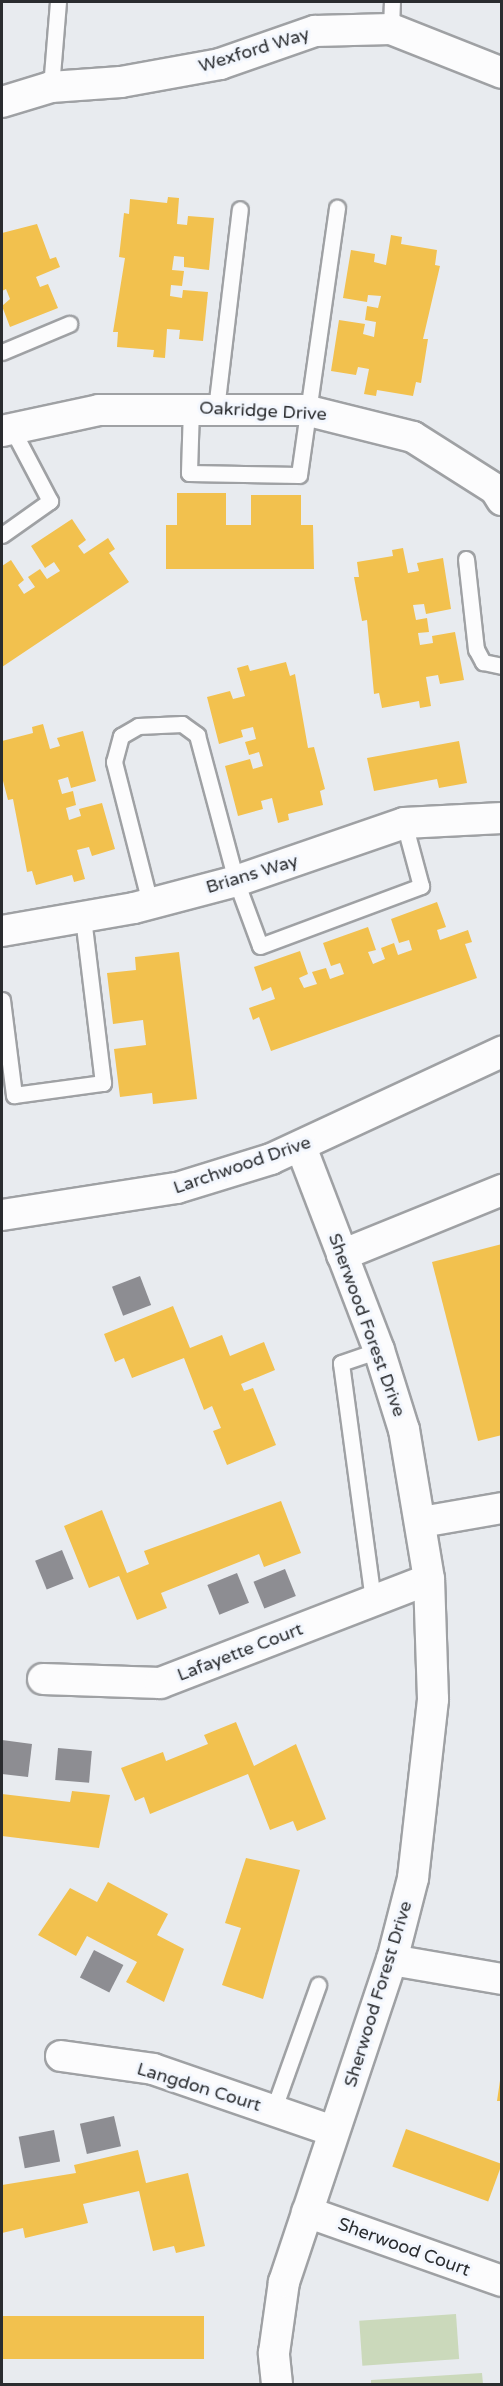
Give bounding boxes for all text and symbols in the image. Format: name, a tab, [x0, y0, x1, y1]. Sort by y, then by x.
street label: Wexford Way	[196, 23, 312, 77]
street label: Oakridge Drive	[199, 397, 327, 425]
street label: Brians Way	[203, 850, 301, 898]
street label: Larchwood Drive	[170, 1131, 314, 1199]
street label: Sherwood Forest Drive	[324, 1230, 410, 1420]
street label: Lafayette Court	[174, 1618, 306, 1686]
street label: Sherwood Forest Drive	[339, 1898, 417, 2090]
street label: Langdon Court	[134, 2058, 264, 2116]
street label: Sherwood Court	[335, 2213, 473, 2281]

